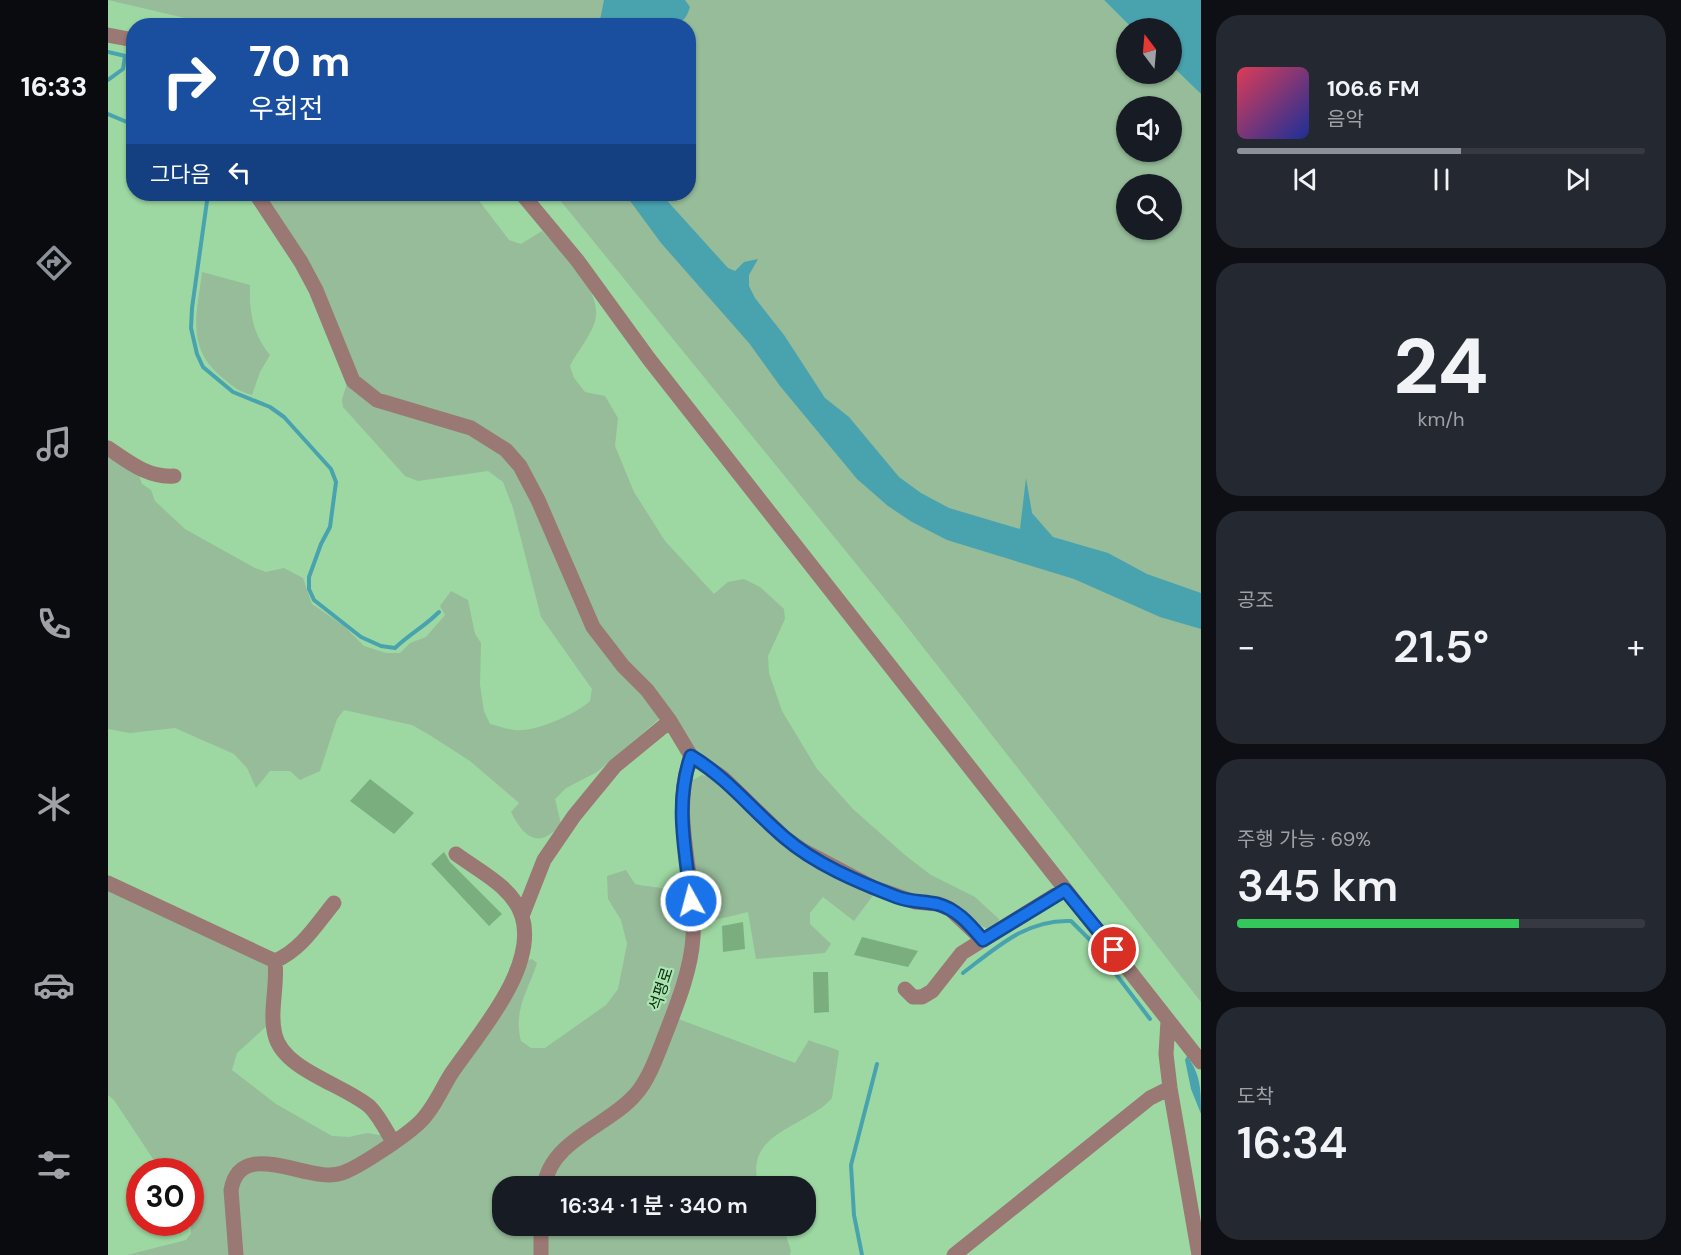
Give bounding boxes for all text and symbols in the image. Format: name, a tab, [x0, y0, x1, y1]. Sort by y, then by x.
north arrow	[1116, 18, 1182, 84]
map controls	[1116, 18, 1182, 240]
text: 70 m	[249, 34, 350, 89]
icon: right	[150, 42, 228, 120]
text: 16:33	[21, 69, 87, 104]
text: 106.6 FM	[1327, 74, 1419, 103]
text: 우회전	[249, 91, 324, 126]
button: sound	[1116, 96, 1182, 162]
text: 음악	[1327, 106, 1364, 132]
icon: left	[223, 156, 256, 189]
text: 그다음	[150, 160, 211, 189]
icon: previous	[1289, 163, 1322, 196]
icon: pause	[1425, 163, 1458, 196]
icon: next	[1561, 163, 1594, 196]
button: search	[1116, 174, 1182, 240]
icon: directions	[33, 242, 75, 284]
text: 24	[1393, 316, 1489, 417]
text: km/h	[1417, 406, 1465, 432]
icon: music	[33, 423, 75, 465]
text: 공조	[1237, 587, 1274, 613]
icon: phone	[33, 603, 75, 645]
text: 21.5°	[1393, 617, 1489, 676]
text: −	[1237, 625, 1255, 668]
text: +	[1627, 625, 1645, 668]
icon: climate	[33, 783, 75, 825]
text: 주행 가능 · 69%	[1237, 826, 1371, 852]
text: 345 km	[1237, 856, 1398, 915]
position arrow	[659, 869, 723, 933]
pin	[1088, 924, 1139, 975]
icon: arrive	[1097, 933, 1130, 966]
icon: car	[33, 964, 75, 1006]
street label: 석평로	[644, 964, 678, 1013]
text: 도착	[1237, 1083, 1274, 1109]
text: 16:34	[1237, 1113, 1348, 1172]
icon: filters	[33, 1144, 75, 1186]
speed limit sign: 30	[126, 1158, 204, 1236]
text: 16:34 · 1 분 · 340 m	[560, 1191, 748, 1220]

